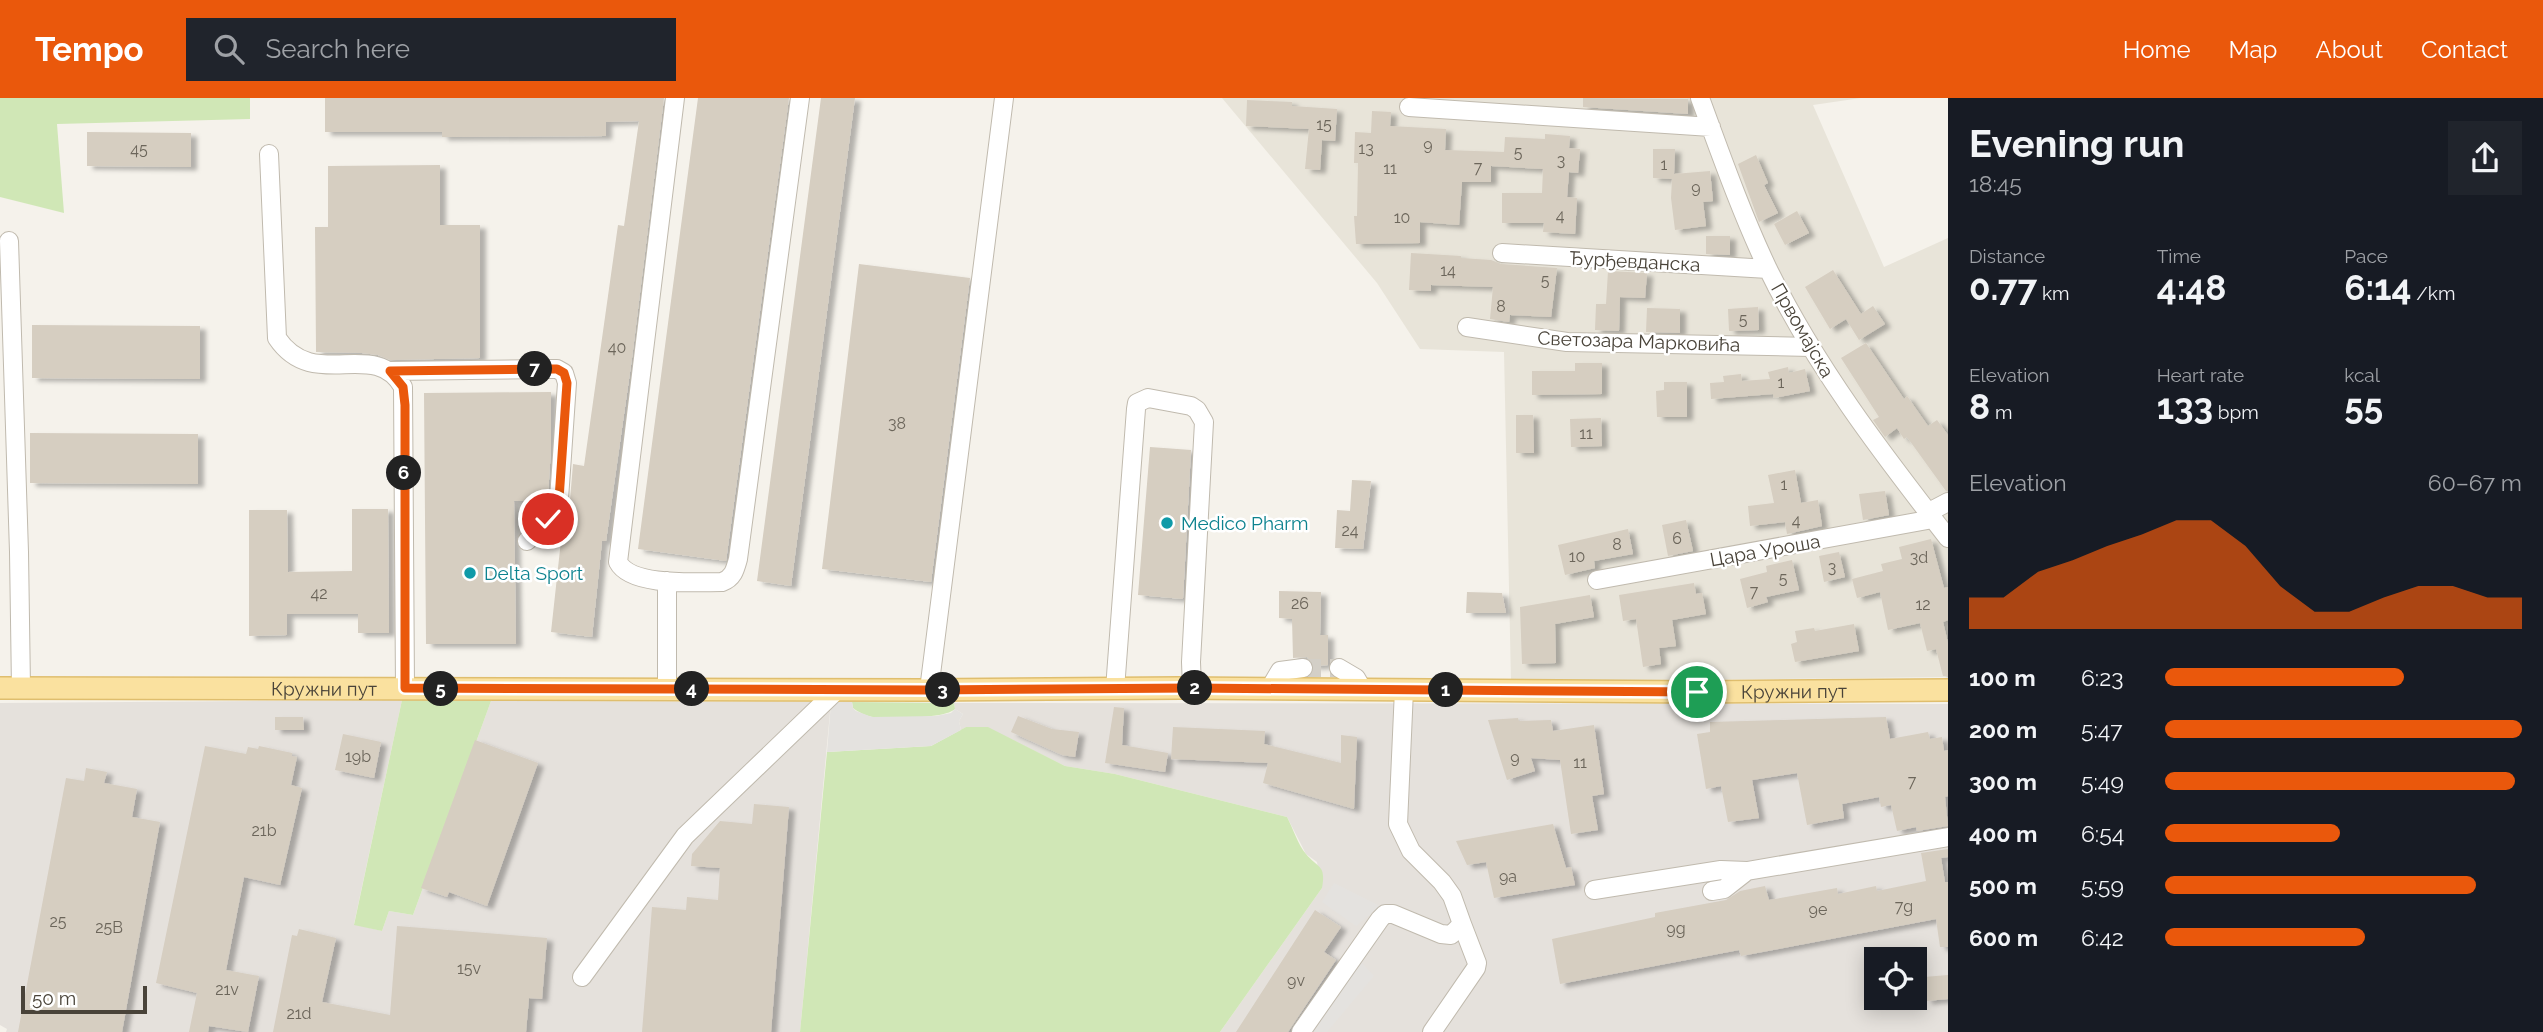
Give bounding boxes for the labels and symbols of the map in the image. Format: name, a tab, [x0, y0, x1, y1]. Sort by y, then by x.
house number: 15	[1316, 115, 1332, 134]
house number: 9	[1423, 135, 1433, 154]
house number: 13	[1358, 139, 1374, 158]
house number: 45	[130, 140, 148, 159]
house number: 5	[1514, 143, 1523, 162]
house number: 3	[1557, 151, 1565, 170]
house number: 1	[1661, 155, 1668, 174]
house number: 7	[1474, 158, 1483, 177]
house number: 11	[1383, 159, 1397, 178]
house number: 9	[1691, 178, 1701, 197]
house number: 4	[1556, 206, 1565, 225]
house number: 10	[1394, 208, 1410, 227]
street label: Ђурђевданска	[1569, 247, 1701, 275]
house number: 14	[1440, 261, 1456, 280]
house number: 5	[1541, 271, 1550, 290]
street label: Првомајска	[1767, 279, 1839, 381]
house number: 8	[1496, 297, 1506, 316]
house number: 5	[1739, 310, 1748, 329]
street label: Светозара Марковића	[1537, 326, 1741, 356]
house number: 40	[608, 338, 626, 357]
pin: 7	[518, 352, 552, 386]
house number: 1	[1778, 373, 1785, 392]
house number: 38	[888, 414, 906, 433]
house number: 11	[1579, 424, 1593, 443]
pin: 6	[386, 456, 422, 490]
house number: 1	[1781, 475, 1788, 494]
pin	[518, 489, 578, 549]
house number: 4	[1792, 511, 1801, 530]
place label: Medico Pharm	[1181, 512, 1308, 534]
marker: Medico Pharm	[1159, 515, 1175, 531]
house number: 24	[1341, 521, 1359, 540]
house number: 6	[1672, 529, 1682, 548]
street label: Цара Уроша	[1708, 529, 1822, 571]
house number: 8	[1612, 535, 1622, 554]
house number: 10	[1569, 547, 1585, 566]
house number: 3d	[1910, 548, 1928, 567]
house number: 3	[1828, 558, 1836, 577]
place label: Delta Sport	[484, 562, 584, 584]
marker: Delta Sport	[462, 565, 478, 581]
house number: 5	[1779, 569, 1788, 588]
house number: 7	[1750, 582, 1759, 601]
house number: 42	[310, 584, 328, 603]
house number: 26	[1291, 594, 1309, 613]
house number: 12	[1915, 595, 1931, 614]
pin	[1667, 662, 1727, 722]
pin: 2	[1178, 670, 1212, 706]
pin: 5	[424, 672, 458, 706]
pin: 4	[674, 672, 710, 706]
pin: 3	[926, 672, 960, 708]
pin: 1	[1428, 672, 1464, 708]
street label: Кружни пут	[271, 678, 377, 700]
street label: Кружни пут	[1741, 680, 1847, 703]
house number: 19b	[345, 747, 371, 766]
house number: 9	[1510, 748, 1520, 767]
house number: 11	[1573, 753, 1587, 772]
house number: 7	[1908, 772, 1917, 791]
house number: 21b	[251, 821, 277, 840]
house number: 9a	[1499, 867, 1517, 886]
house number: 7g	[1895, 897, 1913, 916]
house number: 9e	[1809, 900, 1827, 919]
house number: 25	[49, 912, 67, 931]
house number: 25B	[95, 918, 123, 937]
house number: 9g	[1666, 919, 1686, 938]
house number: 15v	[457, 959, 482, 978]
house number: 9v	[1287, 971, 1305, 990]
house number: 21v	[215, 980, 239, 999]
scale bar	[21, 983, 147, 1015]
house number: 21d	[286, 1004, 312, 1023]

